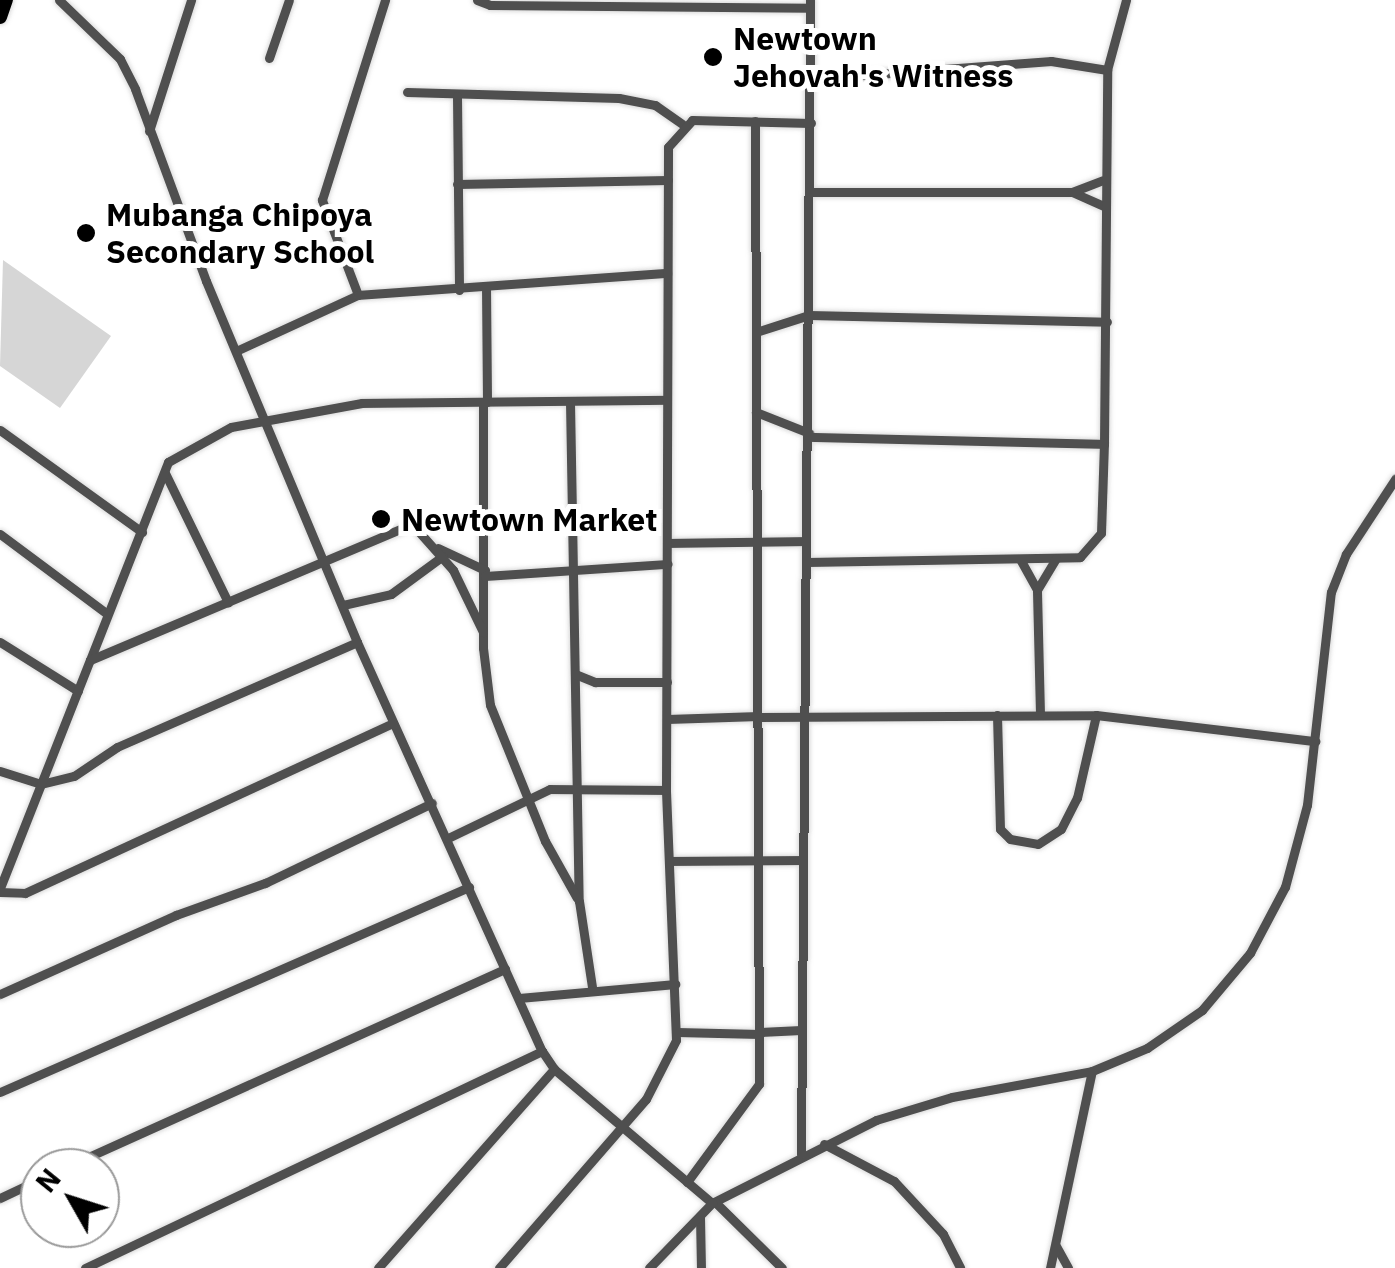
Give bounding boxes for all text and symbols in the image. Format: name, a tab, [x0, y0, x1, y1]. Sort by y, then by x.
place label: Newtown Jehovah's Witness	[733, 20, 1013, 95]
marker: Newtown Jehovah's Witness	[702, 46, 724, 68]
place label: Mubanga Chipoya Secondary School	[106, 196, 374, 271]
marker: Mubanga Chipoya Secondary School	[75, 222, 97, 244]
place label: Newtown Market	[401, 500, 657, 538]
marker: Newtown Market	[370, 508, 392, 530]
north arrow	[20, 1148, 120, 1248]
text: N	[27, 1161, 69, 1200]

